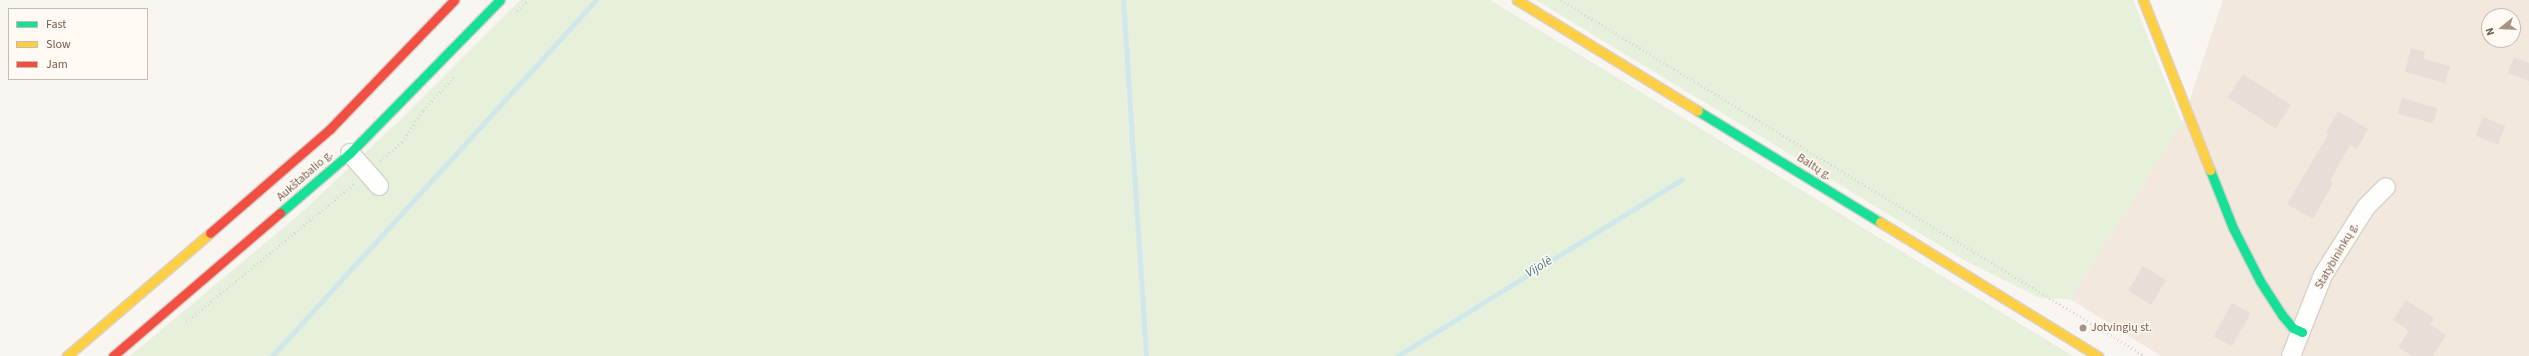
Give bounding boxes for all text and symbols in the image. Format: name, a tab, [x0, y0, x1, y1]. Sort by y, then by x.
legend	[8, 8, 148, 80]
north arrow	[2481, 8, 2521, 48]
text: Fast	[46, 16, 66, 33]
text: N	[2482, 26, 2498, 37]
text: Slow	[46, 36, 71, 53]
text: Jam	[46, 56, 68, 73]
street label: Aukštabalio g.	[274, 148, 336, 204]
street label: Baltų g.	[1794, 151, 1834, 183]
street label: Statybininkų g.	[2312, 220, 2362, 292]
water label: Vijolė	[1523, 253, 1555, 281]
place label: Jotvingių st.	[2091, 321, 2152, 335]
marker: Jotvingių st.	[2078, 323, 2088, 333]

